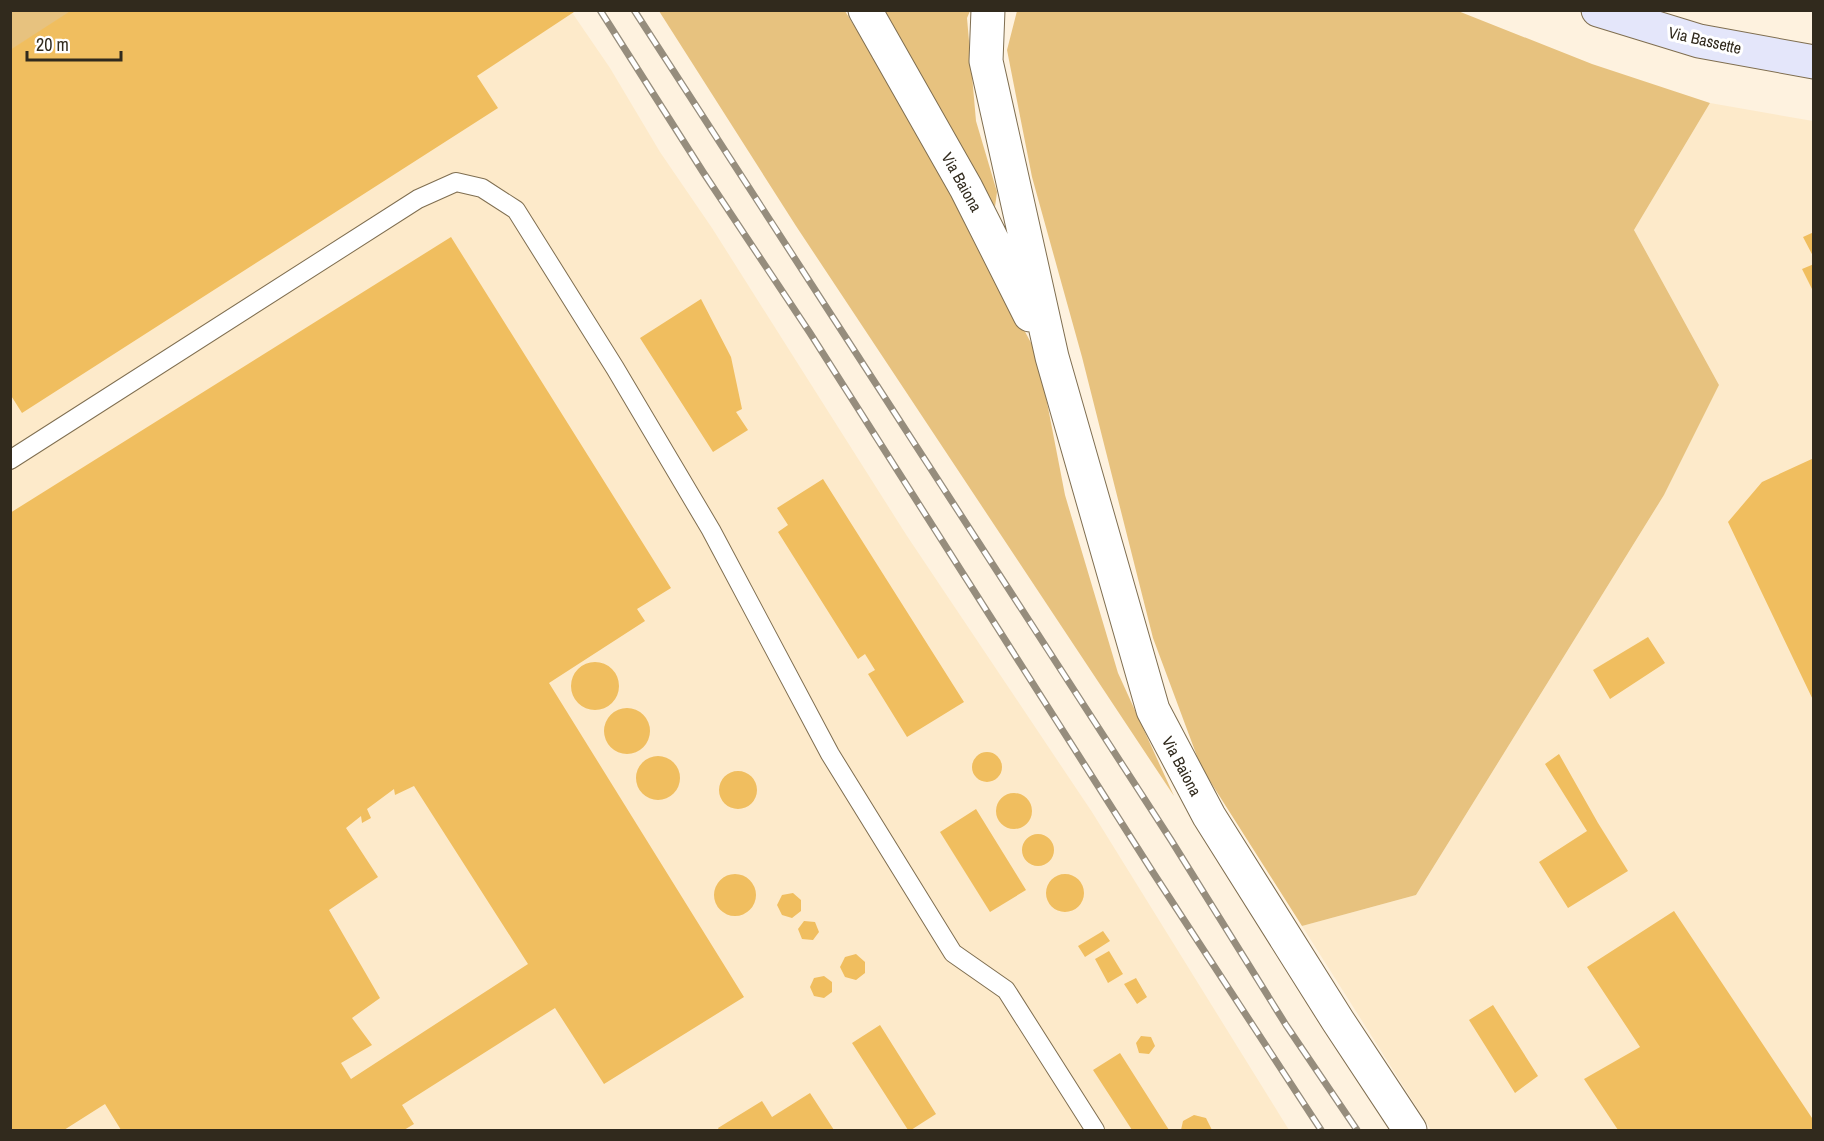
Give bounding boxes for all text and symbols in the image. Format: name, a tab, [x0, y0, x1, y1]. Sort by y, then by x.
street label: Via Bassette	[1666, 21, 1744, 59]
scale bar	[27, 24, 122, 62]
text: 20 m	[36, 32, 69, 57]
street label: Via Baiona	[937, 148, 988, 216]
street label: Via Baiona	[1157, 732, 1207, 800]

